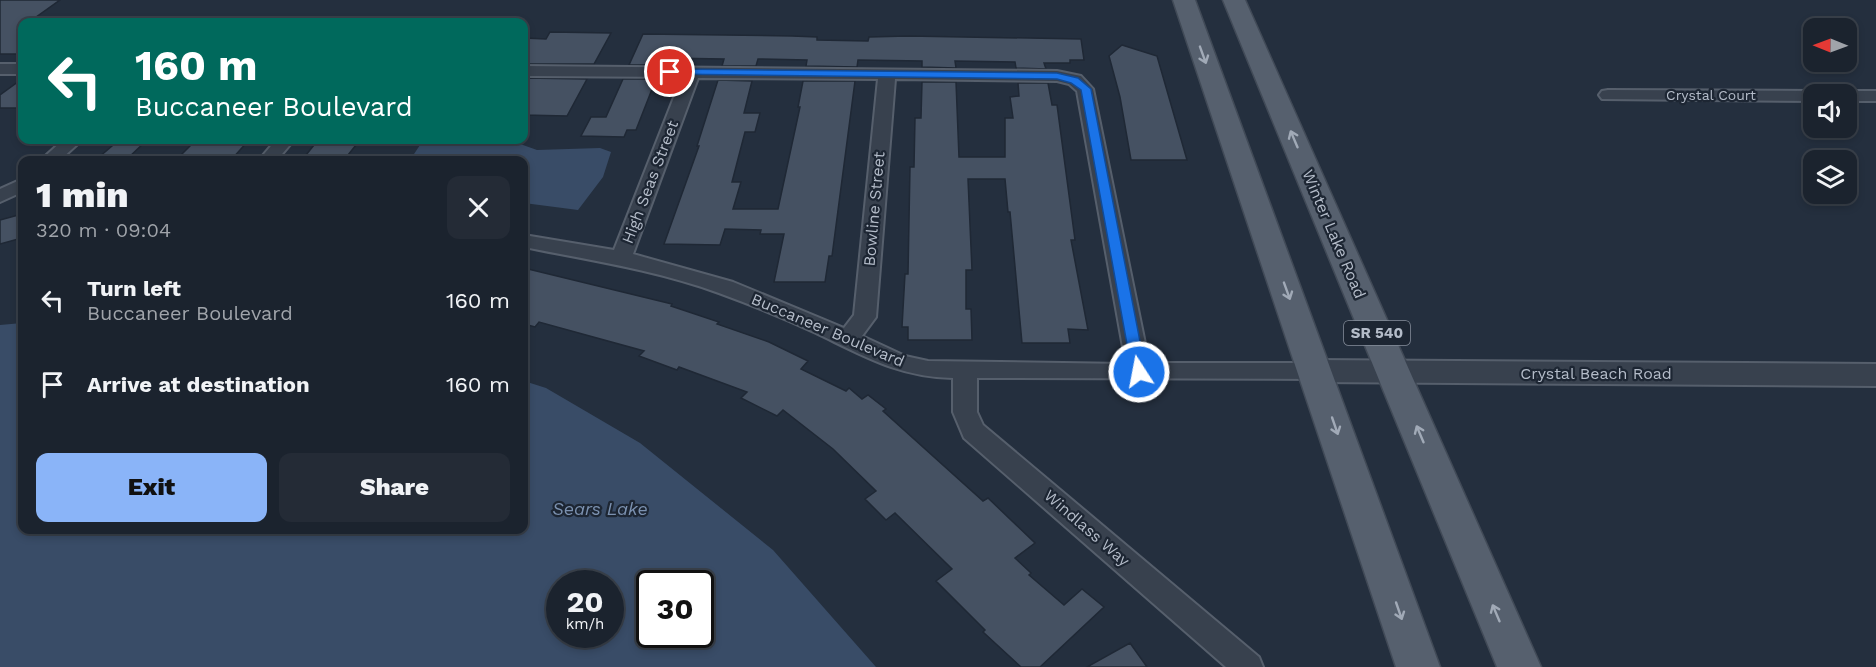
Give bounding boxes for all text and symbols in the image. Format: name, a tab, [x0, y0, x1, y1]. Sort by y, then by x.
north arrow	[1803, 18, 1857, 72]
map controls	[1803, 18, 1857, 204]
text: 160 m	[135, 41, 258, 90]
icon: left	[36, 42, 114, 120]
one-way arrow	[1199, 45, 1210, 64]
pin	[644, 46, 695, 97]
icon: arrive	[653, 55, 686, 88]
button: sound	[1803, 84, 1857, 138]
street label: Crystal Court	[1666, 87, 1756, 103]
text: Buccaneer Boulevard	[135, 91, 413, 123]
street label: High Seas Street	[618, 117, 682, 246]
one-way arrow	[1288, 130, 1299, 148]
button: layers	[1803, 150, 1857, 204]
street label: Bowline Street	[860, 151, 889, 267]
street label: Winter Lake Road	[1298, 167, 1370, 301]
text: 1 min	[36, 174, 129, 216]
button: close	[447, 176, 510, 239]
text: 320 m · 09:04	[36, 218, 171, 242]
text: Turn left	[87, 276, 181, 301]
one-way arrow	[1282, 281, 1293, 300]
icon: left	[36, 284, 69, 317]
text: 160 m	[446, 288, 510, 313]
street label: Buccaneer Boulevard	[749, 289, 907, 371]
text: Buccaneer Boulevard	[87, 301, 293, 325]
road number: SR 540	[1344, 321, 1410, 345]
position arrow	[1107, 340, 1171, 404]
street label: Crystal Beach Road	[1520, 364, 1672, 383]
icon: arrive	[36, 368, 69, 401]
text: Arrive at destination	[87, 372, 310, 397]
text: 160 m	[446, 372, 510, 397]
one-way arrow	[1330, 416, 1341, 435]
one-way arrow	[1414, 425, 1425, 444]
button: Exit	[36, 453, 267, 522]
button: Share	[279, 453, 510, 522]
street label: Windlass Way	[1040, 486, 1134, 571]
water label: Sears Lake	[552, 498, 648, 519]
speed limit sign: 30	[636, 570, 714, 648]
text: 20	[566, 584, 604, 619]
one-way arrow	[1394, 601, 1405, 619]
one-way arrow	[1490, 605, 1502, 623]
text: km/h	[566, 615, 604, 633]

